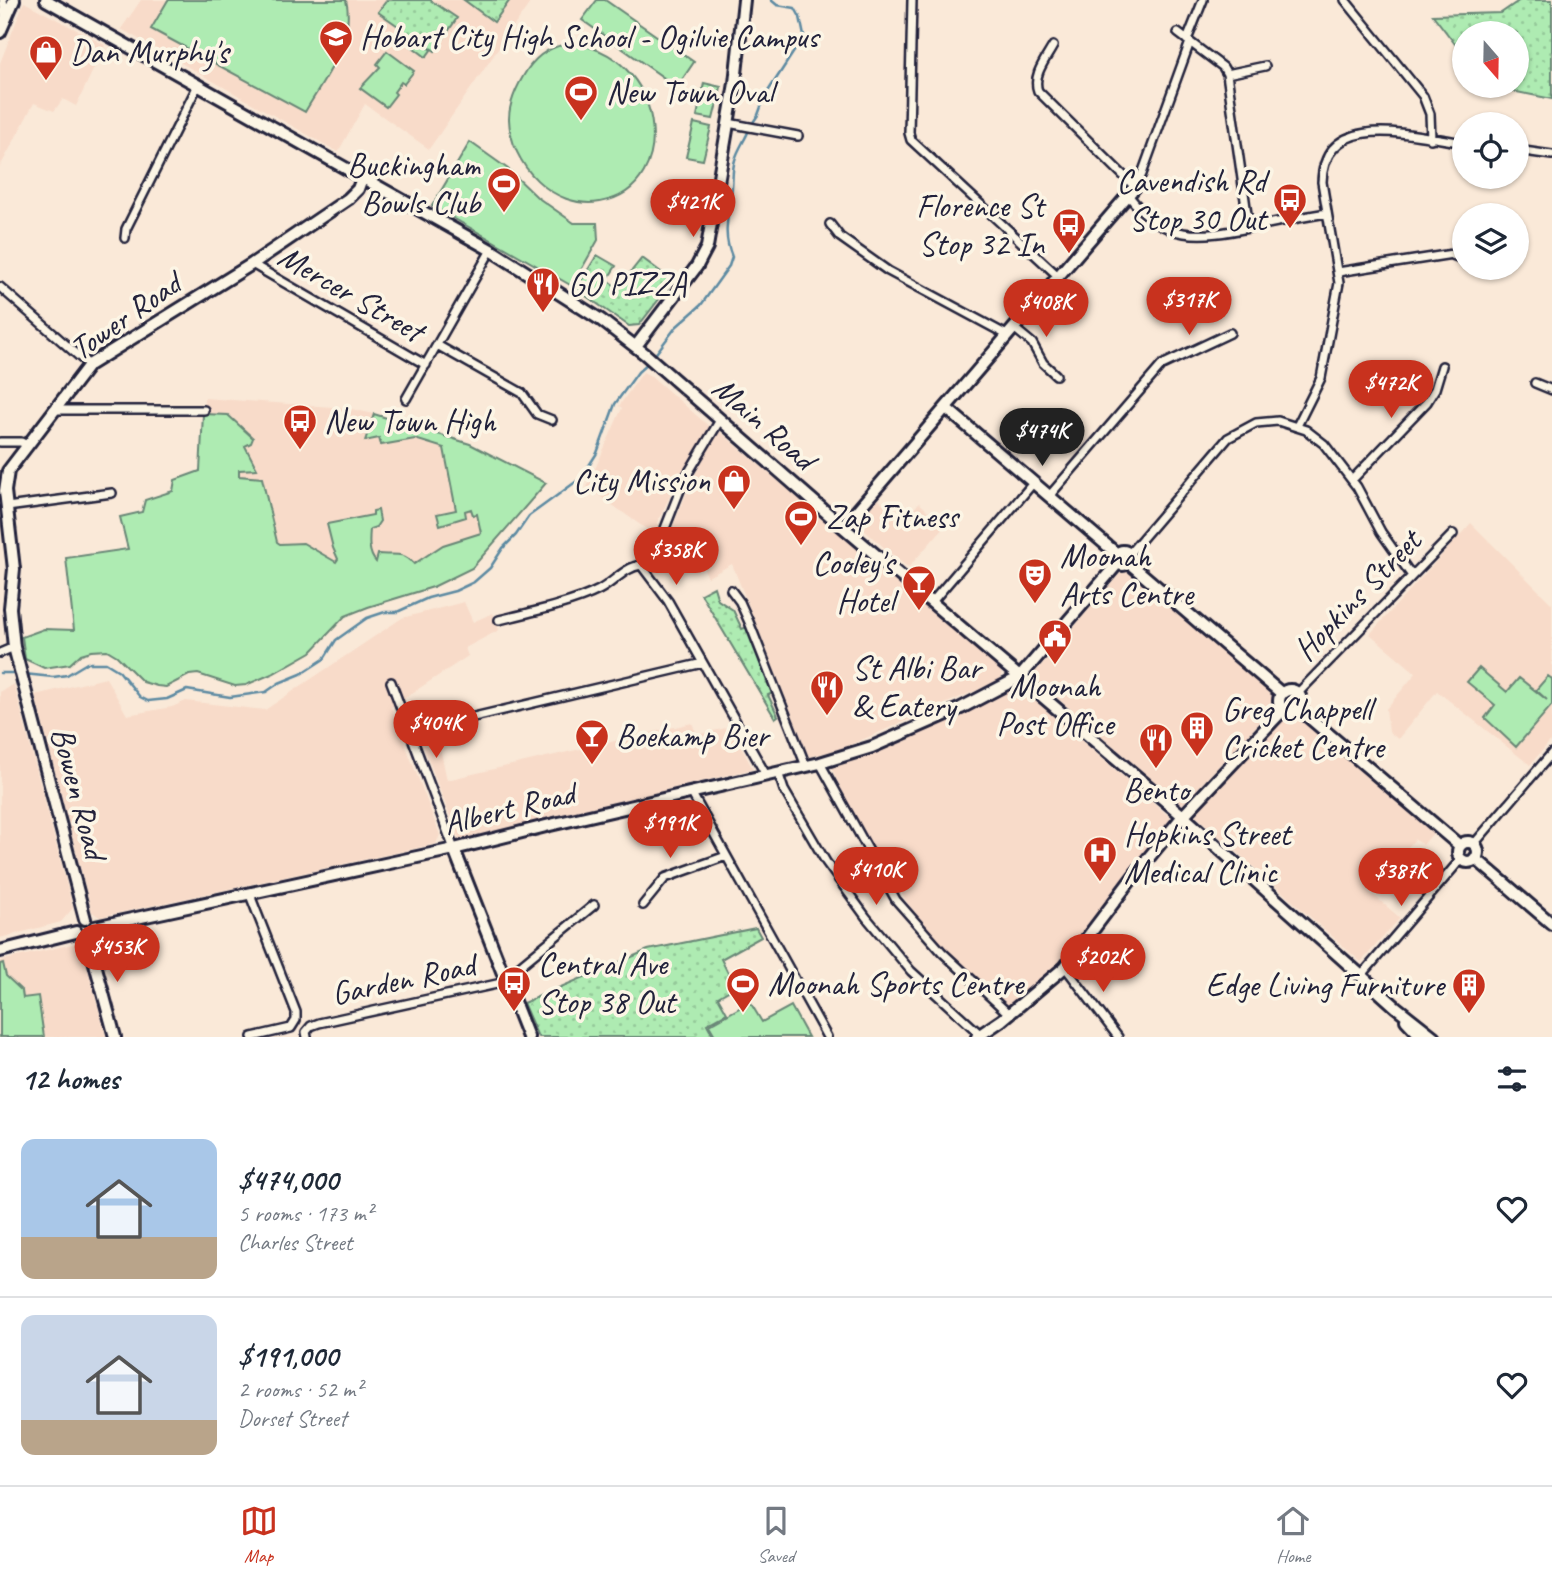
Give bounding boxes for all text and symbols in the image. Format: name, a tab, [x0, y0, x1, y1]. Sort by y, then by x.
place label: Hobart City High School - Ogilvie Campus	[360, 16, 821, 58]
school or university icon: Hobart City High School - Ogilvie Campus	[317, 18, 355, 67]
north arrow	[1452, 21, 1530, 98]
map controls	[1452, 21, 1529, 280]
place label: Dan Murphy's	[70, 31, 231, 73]
shop icon: Dan Murphy's	[27, 33, 65, 82]
place label: New Town Oval	[606, 71, 779, 113]
sports icon: New Town Oval	[562, 73, 600, 122]
button: locate	[1452, 112, 1529, 189]
place label: Buckingham Bowls Club	[347, 144, 482, 224]
place label: Cavendish Rd Stop 30 Out	[1116, 160, 1271, 240]
sports icon: Buckingham Bowls Club	[485, 165, 523, 214]
pin: $421K	[644, 180, 742, 239]
bus stop icon: Cavendish Rd Stop 30 Out	[1271, 181, 1309, 230]
place label: Florence St Stop 32 In	[916, 185, 1047, 265]
text: $421K	[666, 187, 720, 216]
button: layers	[1452, 203, 1529, 280]
bus stop icon: Florence St Stop 32 In	[1050, 206, 1088, 255]
street label: Mercer Street	[271, 235, 434, 353]
street label: Tower Road	[61, 260, 193, 370]
place label: GO PIZZA	[568, 263, 688, 305]
restaurant icon: GO PIZZA	[524, 265, 562, 314]
pin: $317K	[1140, 278, 1238, 337]
pin: $408K	[997, 280, 1095, 339]
text: $317K	[1163, 285, 1216, 314]
text: $408K	[1019, 287, 1073, 316]
pin: $472K	[1342, 360, 1440, 420]
street label: Main Road	[704, 367, 828, 482]
text: $472K	[1365, 368, 1418, 397]
place label: New Town High	[324, 400, 497, 442]
bus stop icon: New Town High	[281, 402, 319, 451]
pin: $474K	[993, 408, 1091, 468]
text: $474K	[1016, 416, 1069, 445]
place label: City Mission	[573, 460, 710, 502]
shop icon: City Mission	[715, 462, 753, 511]
place label: Zap Fitness	[826, 496, 961, 538]
sports icon: Zap Fitness	[782, 498, 820, 547]
street label: Hopkins Street	[1284, 518, 1432, 669]
pin: $358K	[627, 528, 725, 587]
text: $358K	[650, 535, 702, 564]
place label: Moonah Arts Centre	[1060, 535, 1195, 615]
place label: Cooley's Hotel	[812, 542, 899, 622]
theatre icon: Moonah Arts Centre	[1016, 556, 1054, 605]
bar icon: Cooley's Hotel	[900, 563, 938, 612]
public building icon: Moonah Post Office	[1036, 617, 1074, 666]
place label: St Albi Bar & Eatery	[852, 647, 984, 727]
place label: Moonah Post Office	[996, 665, 1116, 745]
restaurant icon: St Albi Bar & Eatery	[808, 668, 846, 717]
place label: Greg Chappell Cricket Centre	[1222, 688, 1386, 768]
pin: $404K	[387, 700, 485, 760]
text: $404K	[409, 708, 463, 737]
building icon: Greg Chappell Cricket Centre	[1178, 709, 1216, 758]
place label: Boekamp Bier	[616, 715, 771, 757]
bar icon: Boekamp Bier	[573, 717, 611, 766]
restaurant icon: Bento	[1137, 721, 1175, 770]
street label: Bowen Road	[41, 723, 118, 868]
place label: Bento	[1123, 769, 1192, 811]
street label: Albert Road	[439, 770, 584, 845]
pin: $191K	[621, 800, 719, 860]
text: $191K	[644, 808, 696, 837]
place label: Hopkins Street Medical Clinic	[1124, 813, 1293, 893]
hospital icon: Hopkins Street Medical Clinic	[1081, 834, 1119, 883]
pin: $410K	[827, 848, 925, 907]
pin: $387K	[1352, 848, 1450, 908]
text: $410K	[849, 855, 903, 884]
text: $387K	[1375, 856, 1428, 885]
pin: $453K	[68, 925, 166, 984]
text: $453K	[91, 932, 143, 961]
pin: $202K	[1054, 934, 1152, 994]
street label: Garden Road	[328, 942, 483, 1015]
text: $202K	[1076, 942, 1130, 971]
place label: Central Ave Stop 38 Out	[538, 943, 678, 1023]
place label: Moonah Sports Centre	[768, 963, 1026, 1005]
bus stop icon: Central Ave Stop 38 Out	[495, 964, 533, 1013]
place label: Edge Living Furniture	[1206, 964, 1446, 1006]
sports icon: Moonah Sports Centre	[724, 965, 762, 1014]
building icon: Edge Living Furniture	[1450, 966, 1488, 1015]
text: 12 homes	[21, 1060, 119, 1098]
icon: filters	[1493, 1060, 1531, 1098]
text: $474,000	[238, 1161, 338, 1199]
icon: home	[77, 1167, 161, 1251]
icon: heart	[1493, 1190, 1531, 1228]
text: 5 rooms · 173 m²	[238, 1199, 373, 1228]
text: Charles Street	[238, 1228, 352, 1257]
text: $191,000	[238, 1337, 338, 1375]
icon: home	[77, 1343, 161, 1427]
icon: heart	[1493, 1366, 1531, 1404]
text: 2 rooms · 52 m²	[238, 1375, 362, 1404]
text: Dorset Street	[238, 1404, 347, 1433]
tab: Map	[240, 1502, 278, 1568]
tab: Saved	[757, 1502, 795, 1568]
tab: Home	[1274, 1502, 1312, 1568]

